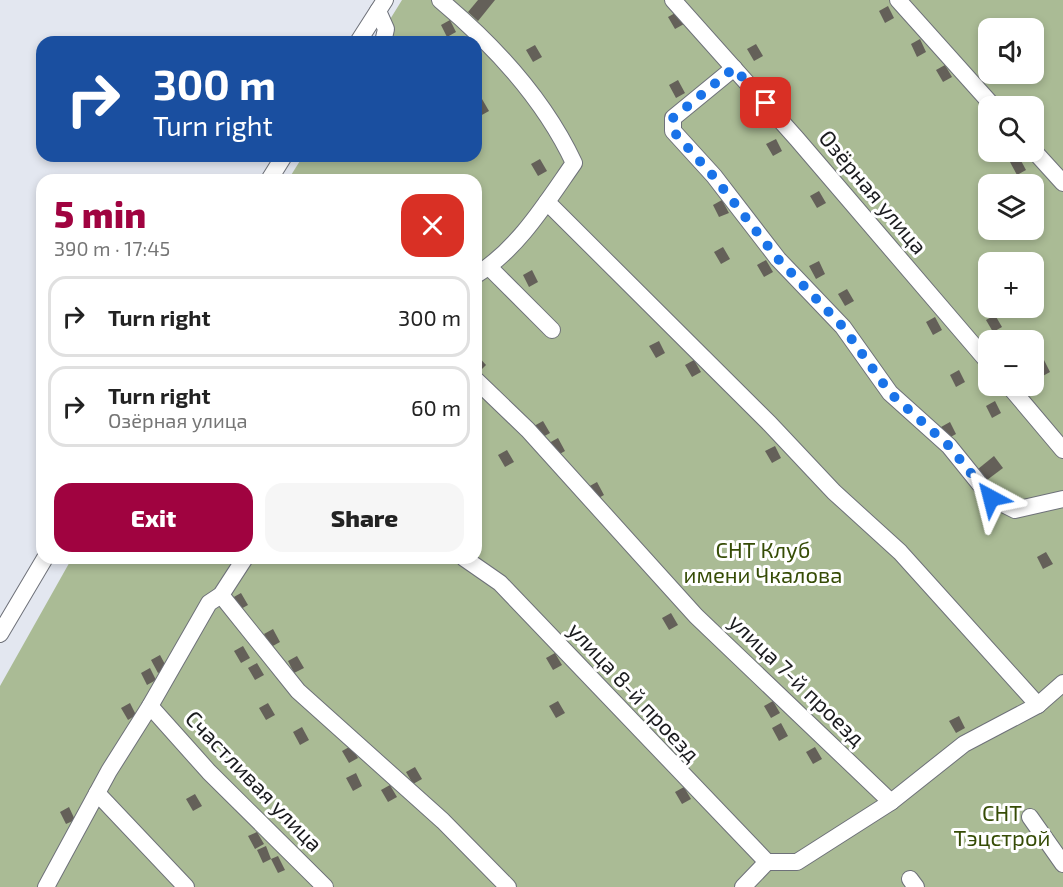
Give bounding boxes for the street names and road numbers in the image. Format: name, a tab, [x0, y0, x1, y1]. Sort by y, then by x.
street label: Озёрная улица	[814, 124, 933, 259]
street label: улица 7-й проезд	[724, 608, 871, 751]
street label: улица 8-й проезд	[563, 616, 706, 767]
street label: Счастливая улица	[180, 705, 329, 857]

